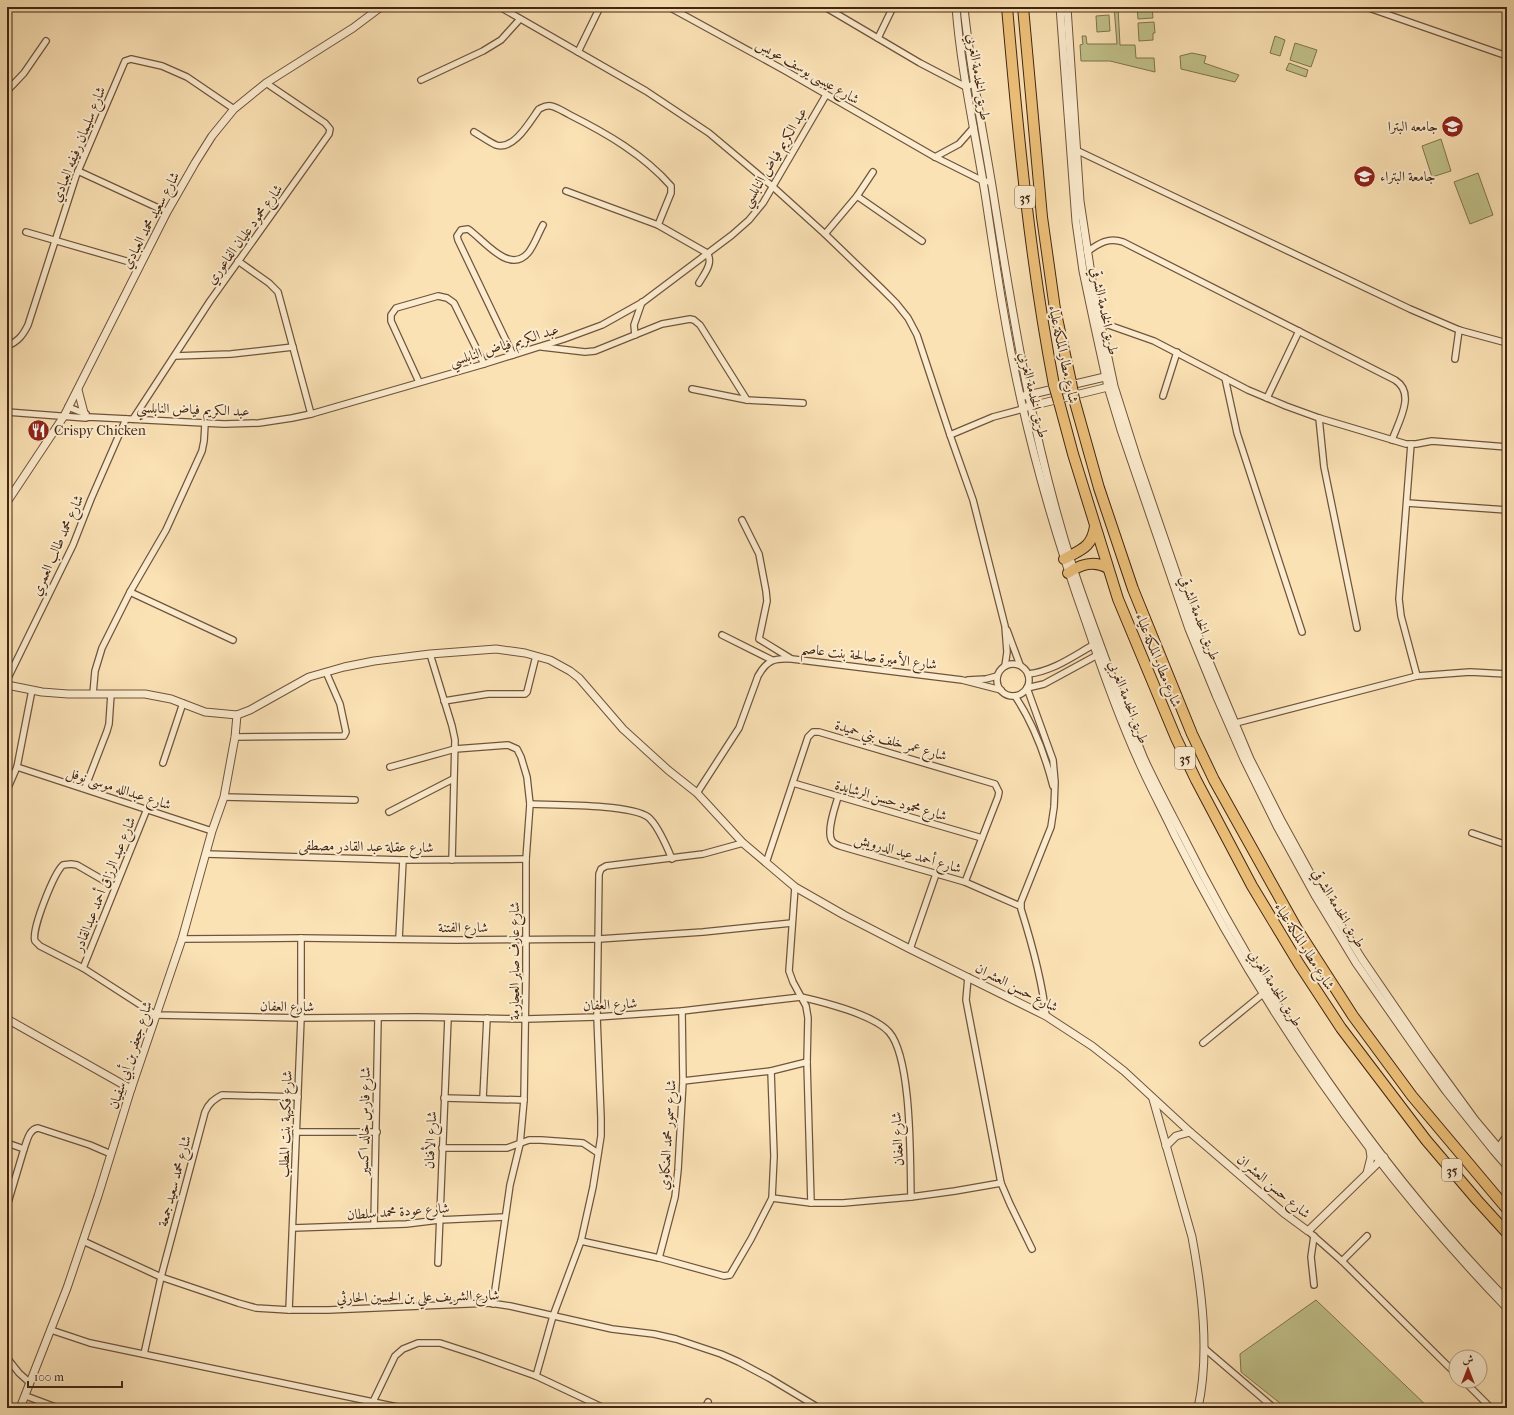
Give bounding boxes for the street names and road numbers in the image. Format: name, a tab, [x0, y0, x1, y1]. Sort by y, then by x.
street label: طريق الخدمة الغربي	[960, 32, 994, 122]
street label: شارع عيسى يوسف عويس	[752, 35, 862, 111]
street label: شارع سليمان رفيفه العبادي	[48, 84, 112, 206]
street label: عبد الكريم فياض النابلسي	[738, 104, 815, 213]
street label: شارع سعيد محمد العبادي	[118, 169, 186, 273]
street label: شارع محمود عليان الفاعوري	[202, 181, 289, 289]
road number: 35	[1015, 186, 1035, 208]
street label: طريق الخدمة الشرقي	[1084, 266, 1122, 357]
street label: شارع مطار الملكة علياء	[1042, 303, 1082, 405]
street label: عبد الكريم فياض النابلسي	[447, 321, 562, 375]
street label: طريق الخدمة الغربي	[1012, 350, 1052, 440]
street label: عبد الكريم فياض النابلسي	[136, 399, 250, 425]
street label: شارع محمد طالب العمري	[28, 492, 90, 600]
street label: طريق الخدمة الشرقي	[1173, 573, 1224, 664]
street label: شارع مطار الملكة علياء	[1129, 611, 1185, 711]
street label: شارع الأميرة صالحة بنت عاصم	[799, 638, 938, 678]
street label: طريق الخدمة الغربي	[1102, 658, 1152, 747]
street label: شارع عمر خلف بني حميدة	[832, 716, 949, 768]
road number: 35	[1175, 747, 1195, 769]
street label: شارع عبدالله موسى نوفل	[63, 764, 173, 816]
street label: شارع محمود حسن الرشايدة	[832, 776, 949, 828]
street label: شارع عبد الرزاق أحمد عبدالقادر	[67, 813, 142, 957]
street label: شارع أحمد عيد الدرويش	[851, 828, 964, 880]
street label: شارع عقلة عبد القادر مصطفى	[298, 837, 434, 859]
street label: طريق الخدمة الشرقي	[1306, 866, 1369, 953]
street label: شارع مطار الملكة علياء	[1268, 899, 1338, 995]
street label: شارع عارف صابر العجارمة	[506, 902, 526, 1020]
street label: شارع الفتنة	[438, 919, 488, 939]
street label: طريق الخدمة الغربي	[1243, 947, 1306, 1032]
street label: شارع حسن العشران	[971, 959, 1061, 1018]
street label: شارع العفان	[582, 995, 638, 1017]
street label: شارع جعفر بن أبي سفيان	[103, 998, 159, 1112]
street label: شارع العفان	[260, 998, 314, 1018]
street label: شارع فارس خالد اكسير	[355, 1067, 377, 1177]
street label: شارع فكيهة بنت المطلب	[275, 1070, 299, 1178]
street label: شارع سمور محمد العنكاوي	[655, 1079, 683, 1191]
street label: شارع الأفنان	[418, 1110, 444, 1170]
street label: شارع العفان	[888, 1111, 910, 1167]
street label: شارع محمد سعيد جمعة	[154, 1134, 198, 1229]
street label: شارع حسن العشران	[1232, 1151, 1314, 1224]
road number: 35	[1442, 1159, 1462, 1181]
street label: شارع عودة محمد سلطان	[346, 1199, 450, 1227]
street label: شارع الشريف علي بن الحسين الحارثي	[336, 1287, 500, 1310]

